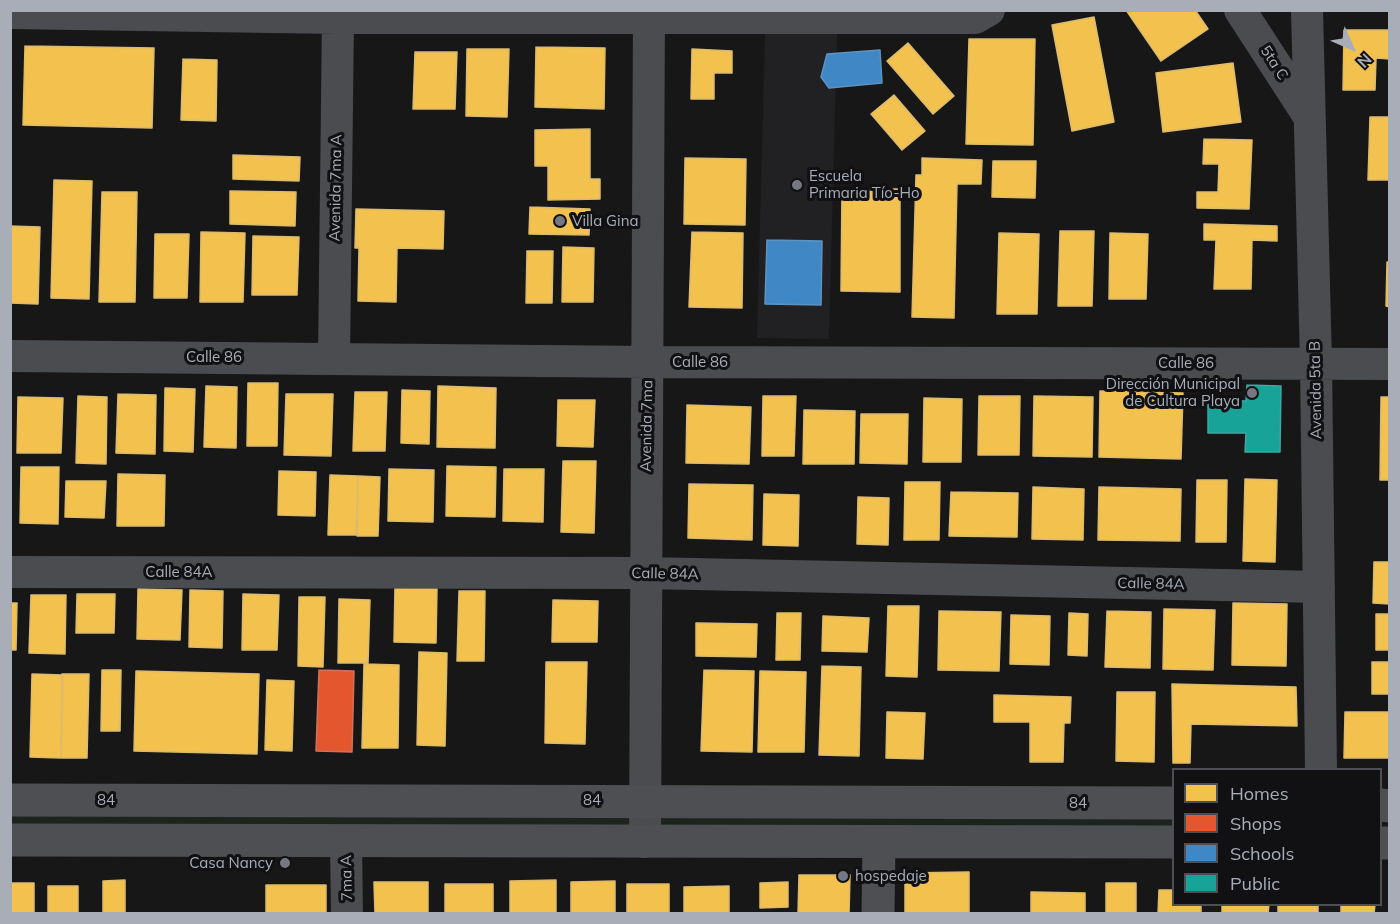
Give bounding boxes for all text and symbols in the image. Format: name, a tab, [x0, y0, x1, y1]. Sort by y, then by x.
north arrow	[1322, 18, 1382, 78]
street label: 5ta C	[1256, 42, 1292, 84]
text: N	[1353, 49, 1376, 72]
street label: Avenida 7ma A	[326, 134, 346, 242]
place label: Escuela Primaria Tío-Ho	[809, 167, 920, 202]
marker: Escuela Primaria Tío-Ho	[790, 178, 804, 192]
place label: Villa Gina	[572, 212, 638, 230]
marker: Villa Gina	[553, 214, 567, 228]
street label: Avenida 5ta B	[1306, 341, 1326, 439]
street label: Calle 86	[186, 348, 242, 366]
street label: Calle 86	[672, 353, 728, 371]
street label: Calle 86	[1158, 354, 1214, 372]
place label: Dirección Municipal de Cultura Playa	[1106, 375, 1240, 410]
street label: Avenida 7ma	[637, 380, 657, 472]
marker: Dirección Municipal de Cultura Playa	[1245, 386, 1259, 400]
street label: Calle 84A	[145, 563, 213, 581]
street label: Calle 84A	[631, 564, 699, 584]
street label: Calle 84A	[1117, 574, 1185, 594]
legend	[1172, 768, 1382, 906]
text: Homes	[1230, 782, 1289, 805]
street label: 84	[97, 791, 115, 809]
street label: 84	[583, 791, 601, 809]
street label: 84	[1069, 794, 1087, 812]
text: Shops	[1230, 812, 1282, 835]
text: Schools	[1230, 842, 1294, 865]
place label: Casa Nancy	[189, 854, 273, 872]
street label: 7ma A	[338, 855, 356, 901]
marker: Casa Nancy	[278, 856, 292, 870]
place label: hospedaje	[855, 867, 927, 885]
marker: hospedaje	[836, 869, 850, 883]
text: Public	[1230, 872, 1280, 895]

